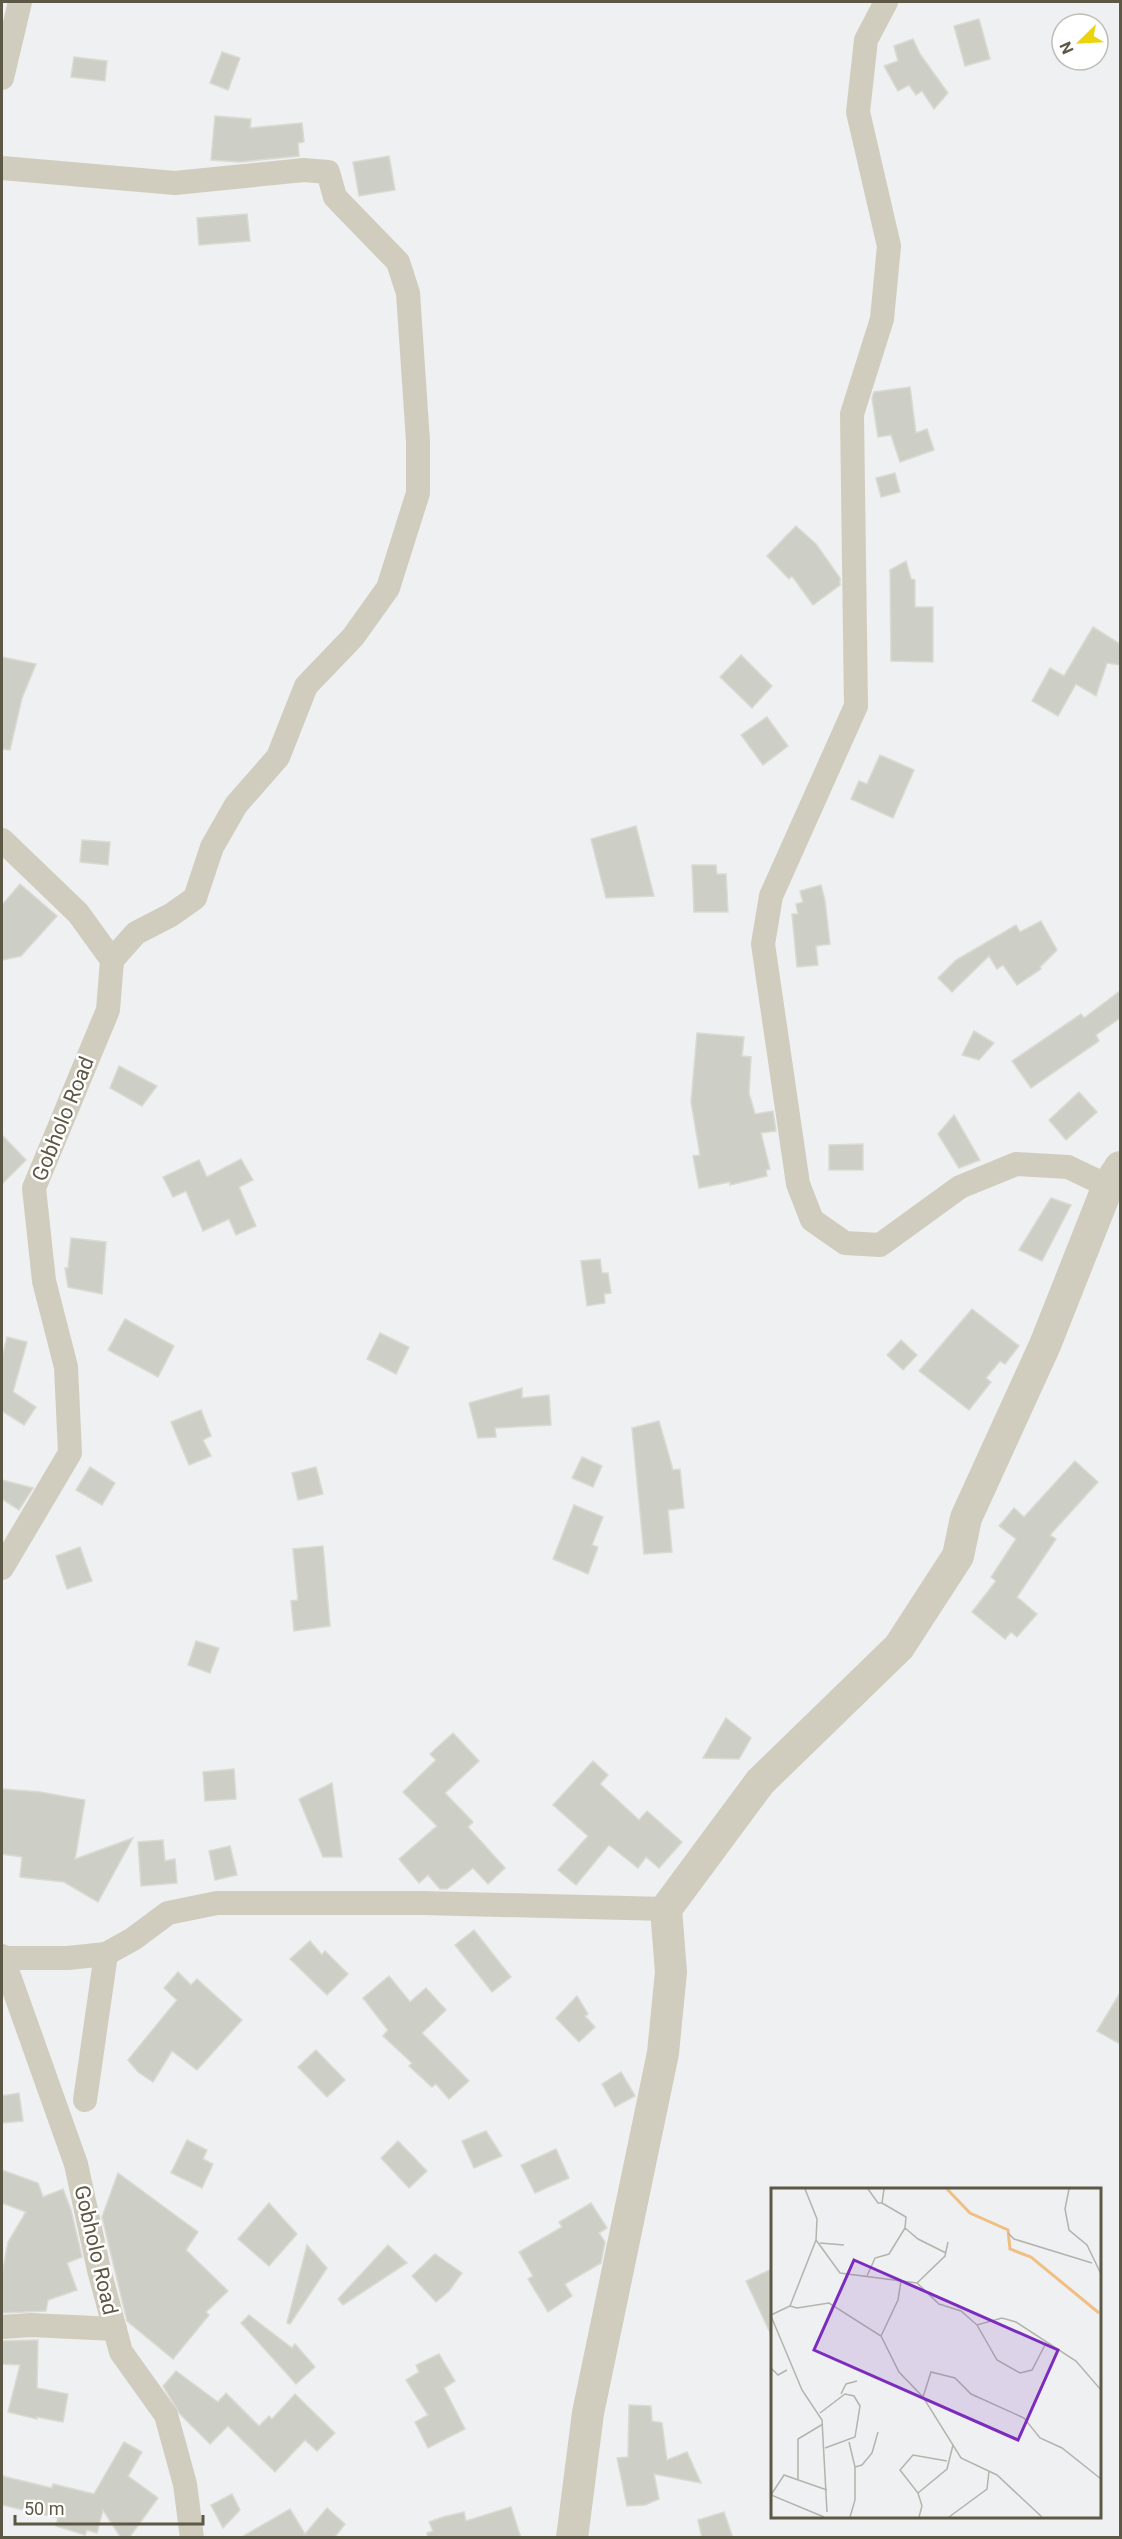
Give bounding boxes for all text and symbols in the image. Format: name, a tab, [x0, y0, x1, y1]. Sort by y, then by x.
north arrow	[1050, 12, 1110, 72]
text: N	[1056, 39, 1078, 57]
street label: Gobholo Road	[27, 1053, 99, 1185]
street label: Gobholo Road	[69, 2183, 123, 2317]
inset map	[771, 2188, 1101, 2518]
scale bar	[15, 2488, 202, 2526]
text: 50 m	[24, 2498, 64, 2519]

